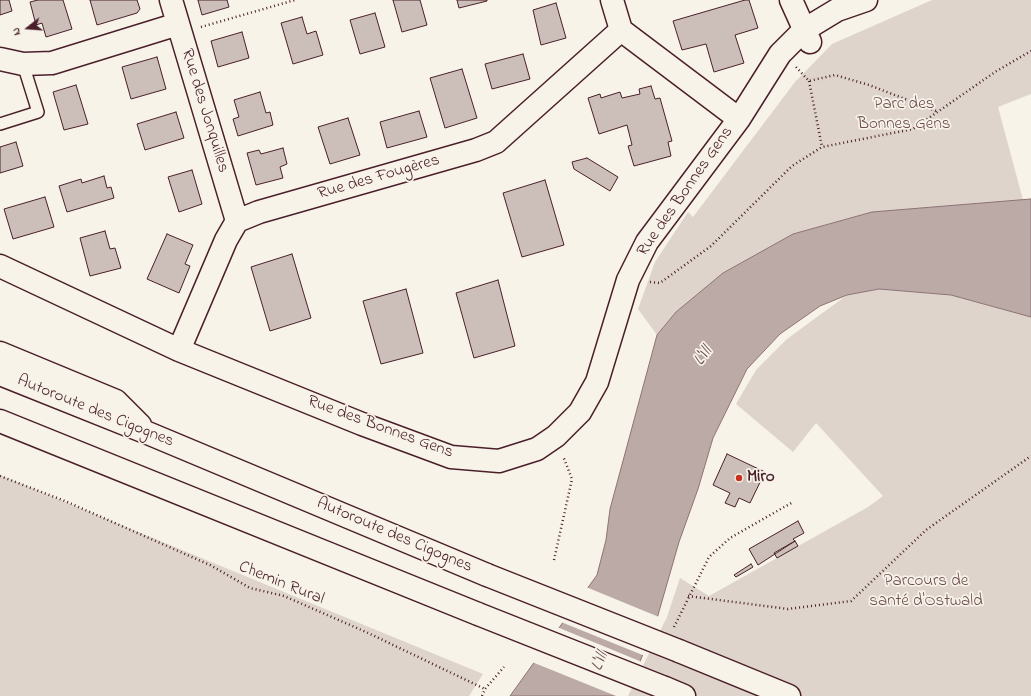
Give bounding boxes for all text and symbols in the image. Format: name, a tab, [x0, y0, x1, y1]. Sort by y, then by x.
north arrow	[8, 8, 48, 48]
text: N	[8, 26, 25, 37]
street label: Rue des Jonquilles	[175, 47, 233, 175]
park label: Parc des Bonnes Gens	[858, 95, 950, 135]
street label: Rue des Bonnes Gens	[634, 123, 738, 261]
street label: Rue des Fougères	[316, 151, 442, 205]
water label: L'Ill	[690, 343, 718, 371]
street label: Autoroute des Cigognes	[14, 371, 176, 453]
street label: Rue des Bonnes Gens	[304, 392, 456, 464]
place label: Miro	[747, 468, 774, 488]
marker: Miro	[734, 473, 744, 483]
street label: Autoroute des Cigognes	[313, 494, 475, 578]
street label: Chemin Rural	[235, 558, 327, 610]
park label: Parcours de santé d'Ostwald	[869, 572, 983, 612]
water label: L'Ill	[587, 649, 615, 675]

